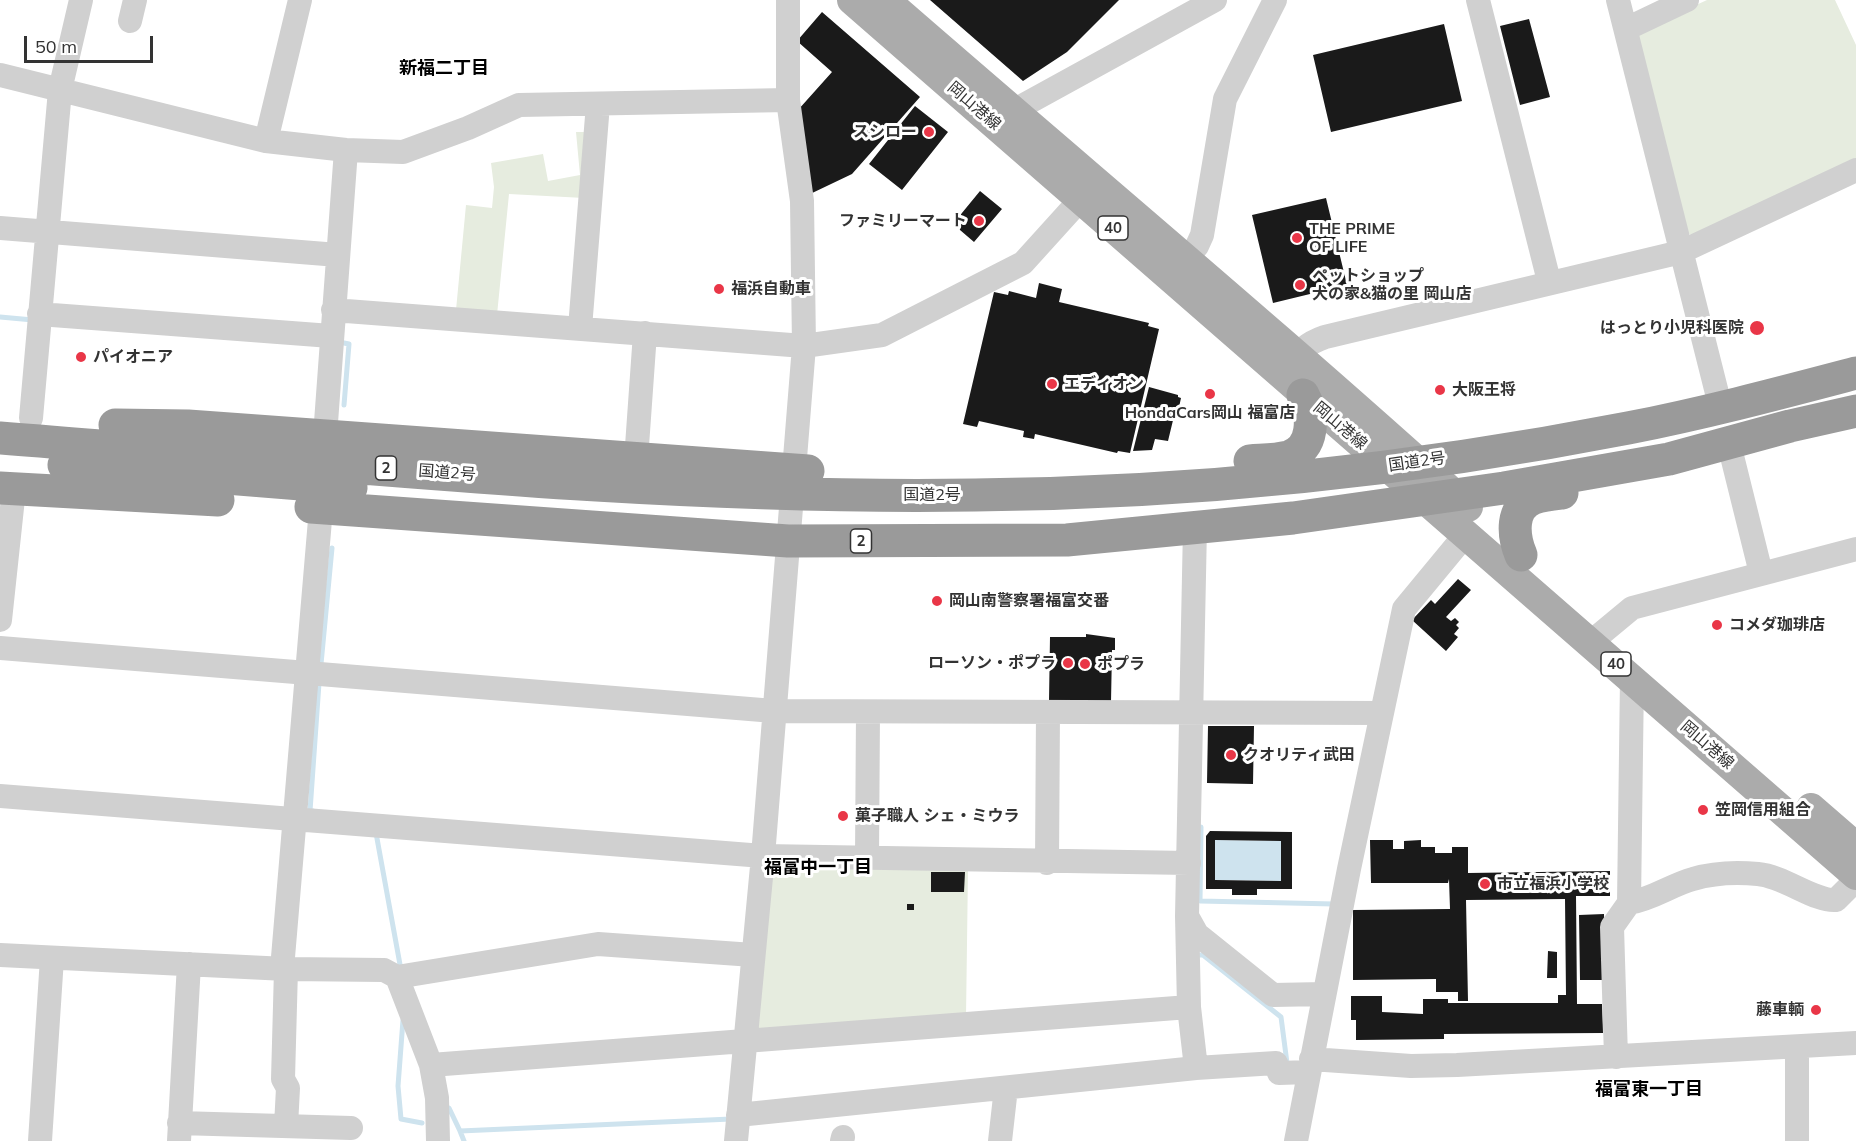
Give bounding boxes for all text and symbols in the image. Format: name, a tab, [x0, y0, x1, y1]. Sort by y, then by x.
scale bar	[27, 24, 156, 62]
text: 50 m	[35, 35, 77, 58]
district label: 新福二丁目	[399, 58, 489, 80]
street label: 岡山港線	[944, 78, 1004, 134]
place label: スシロー	[853, 122, 917, 142]
marker: スシロー	[922, 125, 936, 139]
place label: ファミリーマート	[839, 211, 967, 231]
marker: ファミリーマート	[972, 214, 986, 228]
road number: 40	[1098, 216, 1128, 240]
place label: THE PRIME OF LIFE	[1309, 219, 1395, 257]
marker: THE PRIME OF LIFE	[1290, 231, 1304, 245]
place label: ペットショップ 犬の家&猫の里 岡山店	[1312, 266, 1471, 304]
marker: ペットショップ 犬の家&猫の里 岡山店	[1293, 278, 1307, 292]
place label: 福浜自動車	[731, 279, 811, 299]
marker: 福浜自動車	[712, 282, 726, 296]
place label: はっとり小児科医院	[1600, 318, 1744, 338]
marker: はっとり小児科医院	[1748, 319, 1766, 337]
place label: パイオニア	[93, 347, 173, 367]
marker: パイオニア	[74, 350, 88, 364]
place label: エディオン	[1064, 374, 1144, 394]
marker: エディオン	[1045, 377, 1059, 391]
place label: 大阪王将	[1452, 380, 1516, 400]
marker: 大阪王将	[1433, 383, 1447, 397]
marker: HondaCars岡山 福富店	[1203, 387, 1217, 401]
street label: 岡山港線	[1309, 398, 1371, 454]
place label: HondaCars岡山 福富店	[1125, 403, 1295, 423]
street label: 国道2号	[1387, 448, 1447, 476]
road number: 2	[376, 456, 396, 480]
street label: 国道2号	[418, 461, 476, 485]
street label: 国道2号	[903, 485, 961, 505]
road number: 2	[850, 529, 872, 553]
place label: 岡山南警察署福富交番	[949, 591, 1109, 611]
marker: 岡山南警察署福富交番	[930, 594, 944, 608]
place label: コメダ珈琲店	[1729, 615, 1825, 635]
marker: コメダ珈琲店	[1710, 618, 1724, 632]
road number: 40	[1601, 652, 1631, 676]
place label: ローソン・ポプラ	[928, 653, 1056, 673]
place label: ポプラ	[1097, 654, 1145, 674]
marker: ローソン・ポプラ	[1061, 656, 1075, 670]
marker: ポプラ	[1078, 657, 1092, 671]
street label: 岡山港線	[1677, 717, 1737, 773]
place label: クオリティ武田	[1243, 745, 1355, 765]
marker: クオリティ武田	[1224, 748, 1238, 762]
place label: 笠岡信用組合	[1715, 800, 1811, 820]
marker: 笠岡信用組合	[1696, 803, 1710, 817]
place label: 菓子職人 シェ・ミウラ	[855, 806, 1019, 826]
marker: 菓子職人 シェ・ミウラ	[836, 809, 850, 823]
district label: 福富中一丁目	[764, 857, 872, 879]
place label: 市立福浜小学校	[1497, 874, 1609, 894]
marker: 市立福浜小学校	[1478, 877, 1492, 891]
place label: 藤車輌	[1756, 1000, 1804, 1020]
marker: 藤車輌	[1809, 1003, 1823, 1017]
district label: 福富東一丁目	[1595, 1079, 1703, 1101]

